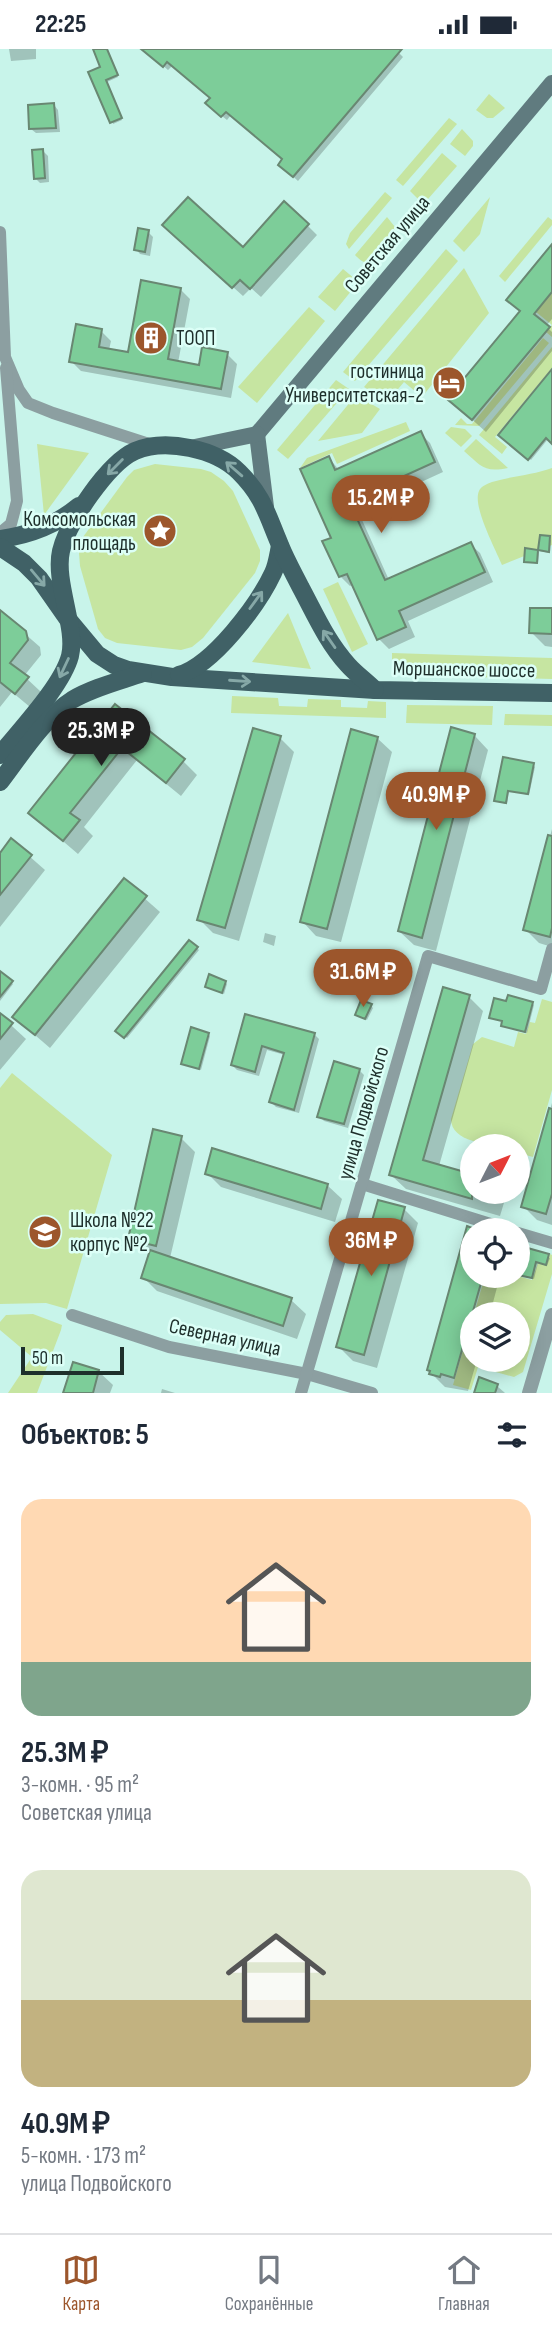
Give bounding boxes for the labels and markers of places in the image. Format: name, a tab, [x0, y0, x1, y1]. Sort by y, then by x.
building icon: ТООП	[132, 319, 170, 357]
place label: ТООП	[176, 326, 216, 351]
place label: гостиница Университетская-2	[285, 359, 424, 408]
hotel icon: гостиница Университетская-2	[430, 364, 468, 402]
pin: 15.2M ₽	[316, 475, 446, 535]
place label: Комсомольская площадь	[23, 507, 136, 556]
place icon: Комсомольская площадь	[141, 512, 179, 550]
pin: 25.3M ₽	[36, 709, 166, 768]
pin: 40.9M ₽	[371, 773, 501, 832]
pin: 31.6M ₽	[298, 949, 428, 1009]
place label: Школа №22 корпус №2	[70, 1208, 154, 1257]
school or university icon: Школа №22 корпус №2	[26, 1213, 64, 1251]
pin: 36M ₽	[322, 1219, 420, 1278]

